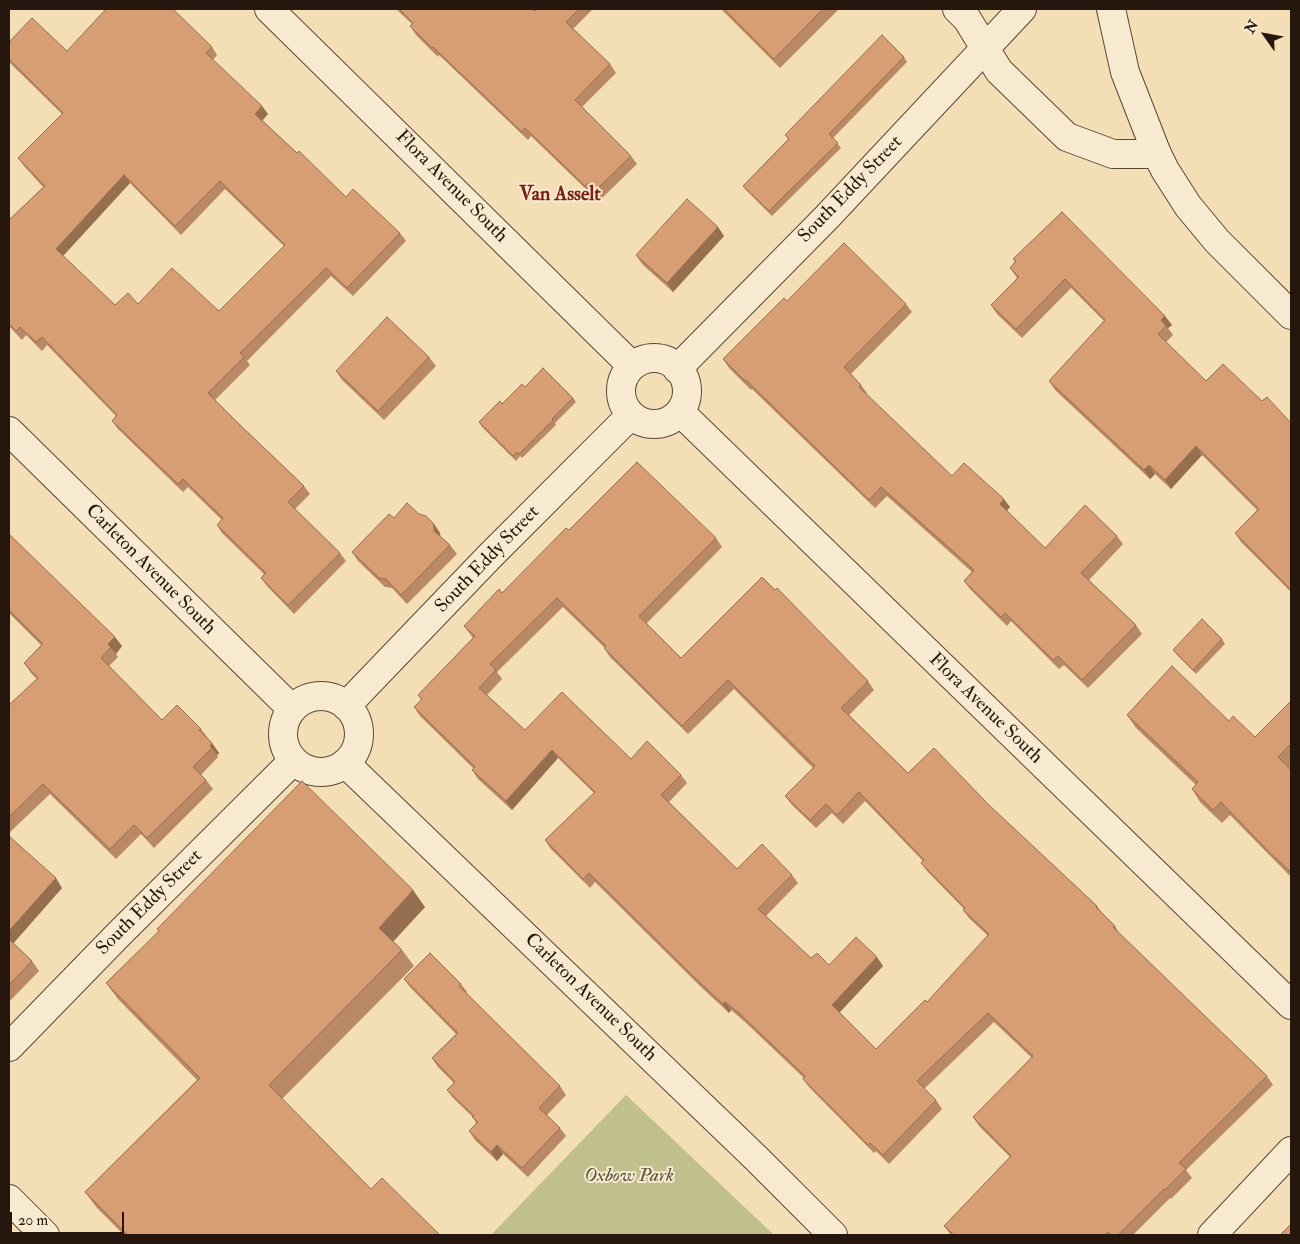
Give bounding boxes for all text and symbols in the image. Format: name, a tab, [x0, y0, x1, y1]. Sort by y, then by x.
north arrow	[1240, 10, 1290, 60]
text: N	[1241, 17, 1262, 37]
street label: Flora Avenue South	[390, 126, 512, 248]
street label: South Eddy Street	[794, 132, 908, 248]
district label: Van Asselt	[519, 184, 601, 208]
street label: Carleton Avenue South	[80, 500, 220, 640]
street label: South Eddy Street	[431, 502, 545, 618]
street label: Flora Avenue South	[923, 649, 1047, 769]
street label: South Eddy Street	[92, 845, 208, 961]
street label: Carleton Avenue South	[519, 929, 661, 1067]
park label: Oxbow Park	[584, 1166, 674, 1188]
scale bar	[12, 1202, 126, 1234]
text: 20 m	[18, 1211, 48, 1230]

